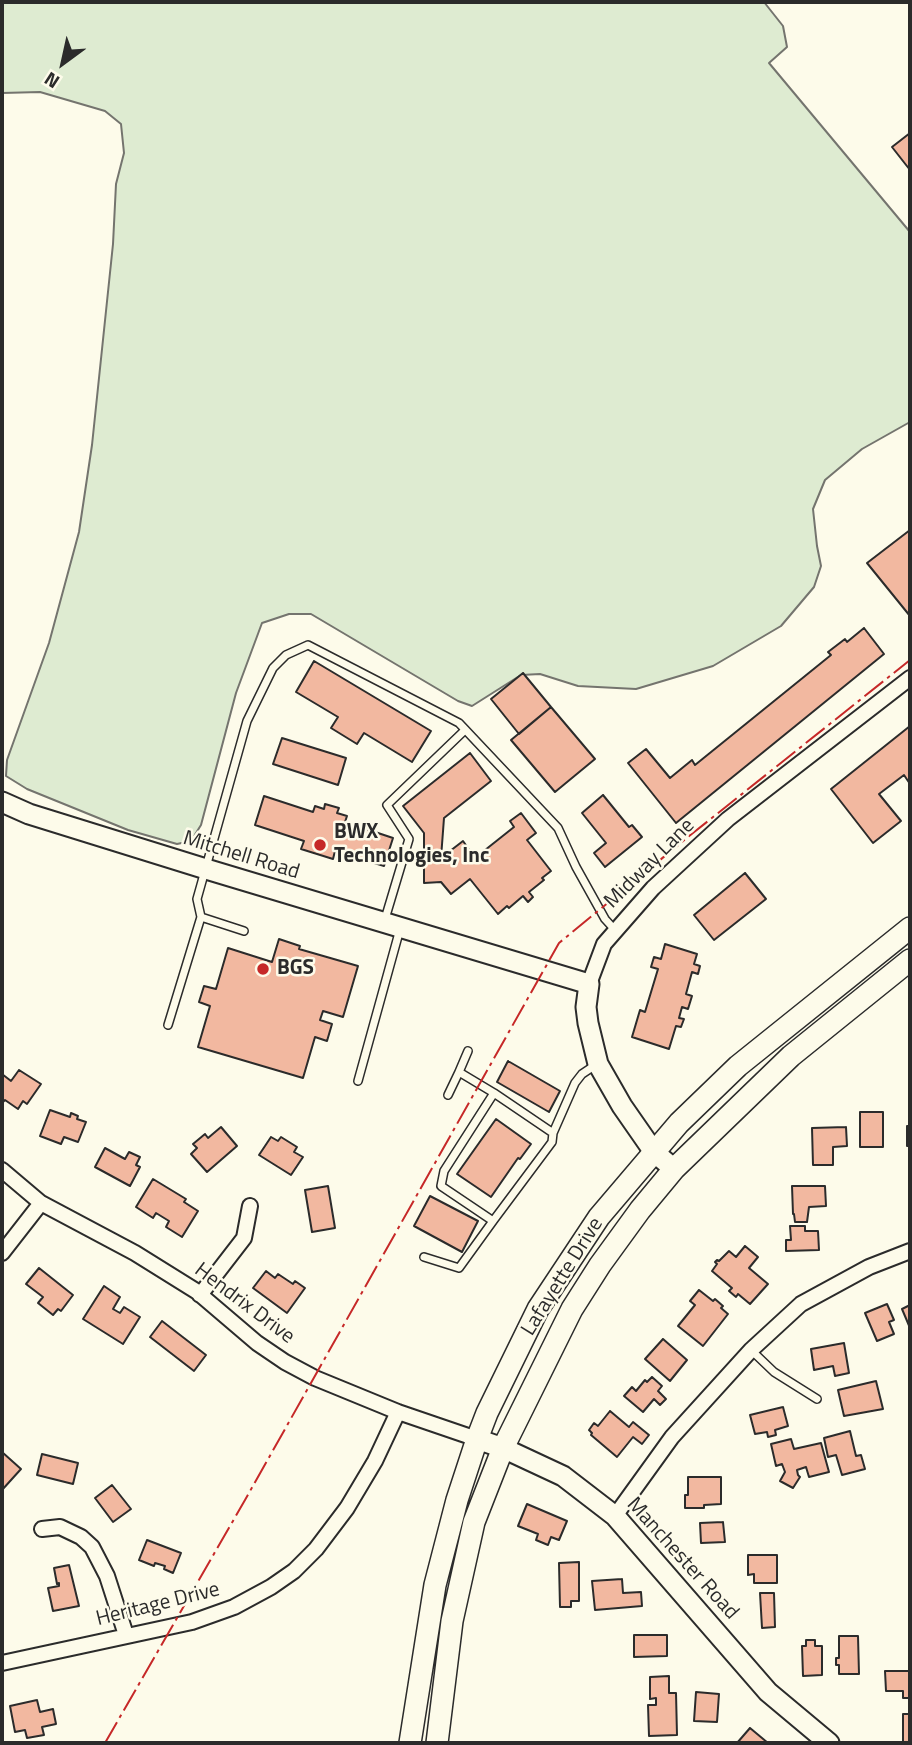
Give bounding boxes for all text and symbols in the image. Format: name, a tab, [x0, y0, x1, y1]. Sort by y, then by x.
north arrow	[28, 28, 98, 98]
text: N	[38, 65, 65, 97]
street label: Midway Lane	[600, 814, 700, 914]
place label: BWX Technologies, Inc	[334, 820, 489, 870]
street label: Mitchell Road	[180, 826, 302, 886]
marker: BWX Technologies, Inc	[312, 837, 328, 853]
place label: BGS	[277, 956, 314, 982]
marker: BGS	[255, 961, 271, 977]
street label: Lafayette Drive	[517, 1213, 609, 1341]
street label: Hendrix Drive	[189, 1258, 299, 1350]
street label: Manchester Road	[621, 1493, 743, 1625]
street label: Heritage Drive	[94, 1577, 222, 1633]

